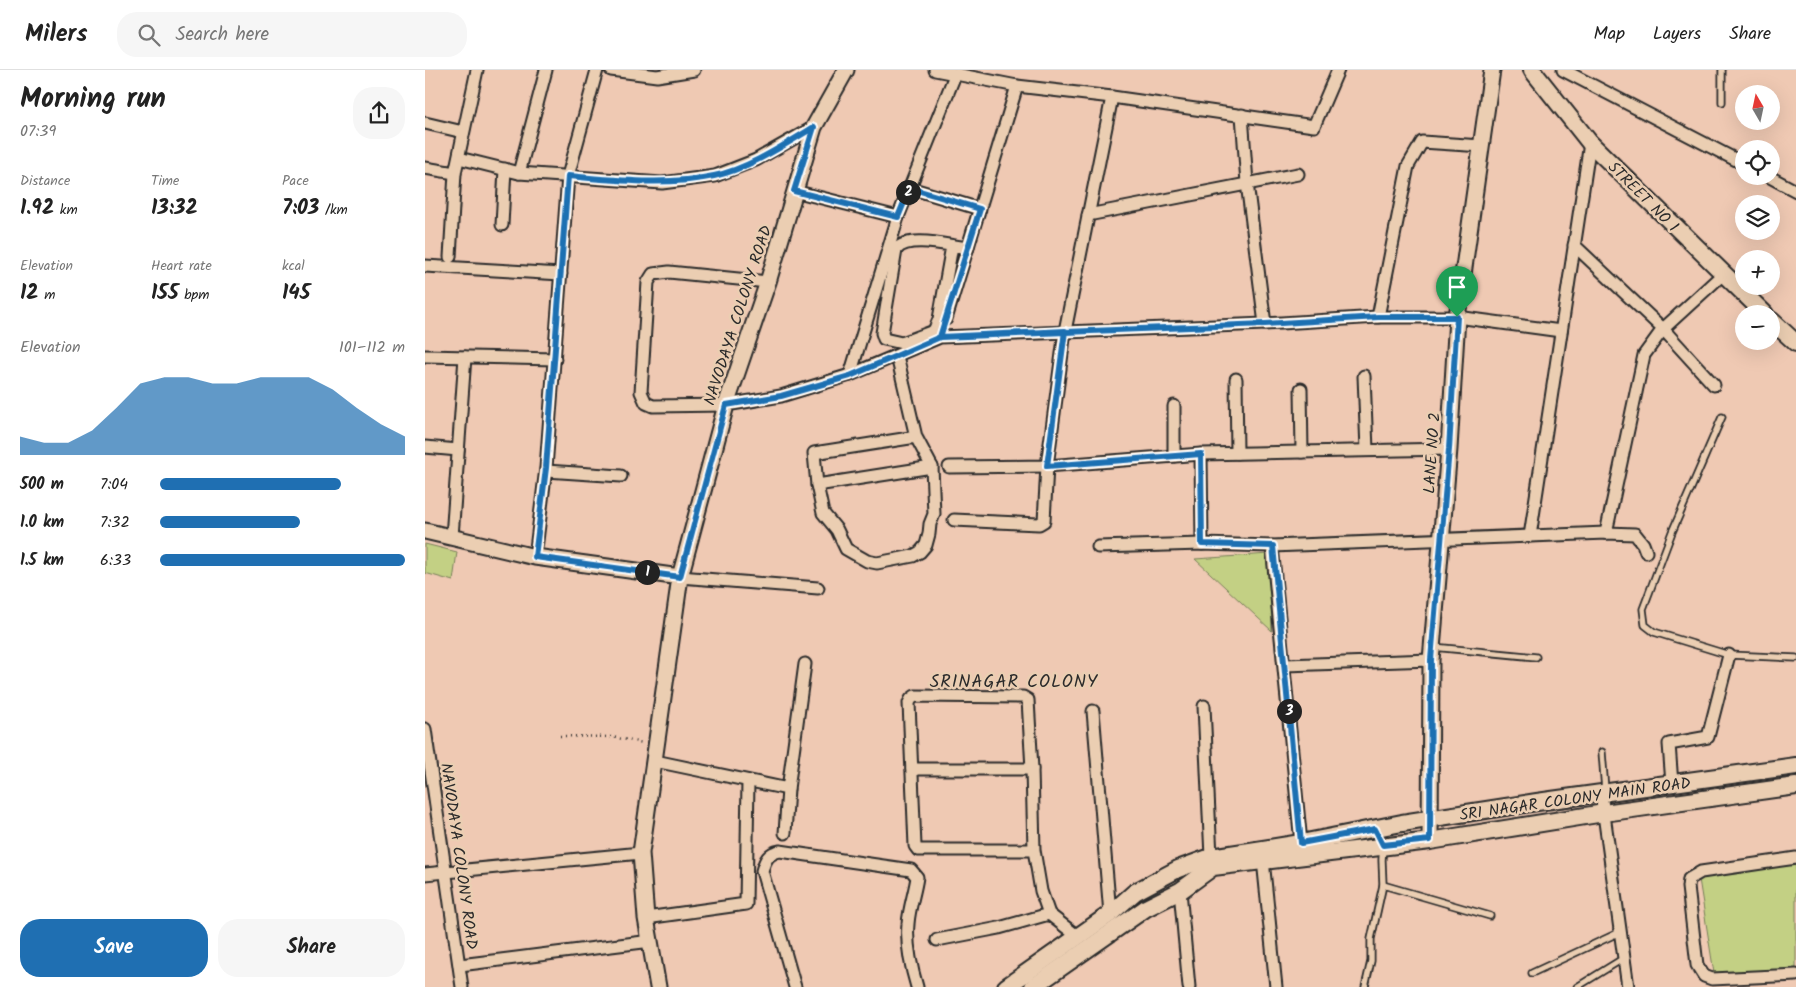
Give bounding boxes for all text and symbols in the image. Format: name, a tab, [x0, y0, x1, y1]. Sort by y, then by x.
search box	[117, 12, 467, 57]
text: Milers	[25, 15, 87, 54]
text: Search here	[175, 20, 269, 50]
text: Map	[1594, 20, 1625, 49]
text: Layers	[1653, 20, 1701, 49]
text: Share	[1729, 20, 1771, 49]
icon: search	[135, 21, 163, 49]
text: Morning run	[20, 77, 166, 122]
north arrow	[1735, 85, 1780, 130]
map controls	[1735, 85, 1780, 350]
button: share	[353, 87, 405, 139]
text: 07:39	[20, 119, 56, 144]
button: locate	[1735, 140, 1780, 185]
street label: STREET NO 1	[1602, 156, 1684, 238]
text: Distance	[20, 170, 70, 192]
text: Time	[151, 170, 179, 192]
text: Pace	[282, 170, 309, 192]
pin: 2	[895, 180, 921, 204]
text: 2	[904, 181, 913, 203]
text: 1.92	[20, 192, 54, 225]
text: 13:32	[151, 192, 198, 225]
text: 7:03	[282, 192, 319, 225]
button: layers	[1735, 195, 1780, 240]
text: km	[54, 199, 78, 221]
text: /km	[319, 199, 348, 221]
street label: NAVODAYA COLONY ROAD	[698, 222, 779, 409]
button: +	[1735, 250, 1780, 295]
text: Elevation	[20, 255, 73, 277]
text: Heart rate	[151, 255, 212, 277]
text: kcal	[282, 255, 305, 277]
pin	[1436, 266, 1478, 317]
icon: arrive	[1443, 273, 1471, 301]
text: 12	[20, 277, 39, 310]
text: 155	[151, 277, 179, 310]
text: 145	[282, 277, 310, 310]
text: m	[39, 284, 55, 306]
text: bpm	[179, 284, 209, 306]
button: −	[1735, 305, 1780, 350]
text: Elevation	[20, 335, 81, 360]
text: 101–112 m	[339, 335, 405, 360]
street label: LANE NO 2	[1417, 412, 1448, 495]
text: 500 m	[20, 472, 64, 497]
text: 7:04	[100, 472, 128, 497]
text: 1.0 km	[20, 510, 64, 535]
text: 7:32	[100, 510, 130, 535]
text: 1.5 km	[20, 548, 64, 573]
text: 6:33	[100, 548, 131, 573]
pin: 1	[635, 560, 659, 584]
text: 1	[645, 561, 650, 583]
district label: SRINAGAR COLONY	[930, 668, 1098, 697]
pin: 3	[1277, 698, 1301, 724]
text: 3	[1286, 700, 1293, 722]
street label: NAVODAYA COLONY ROAD	[433, 761, 484, 951]
street label: SRI NAGAR COLONY MAIN ROAD	[1458, 771, 1692, 828]
button: Save	[20, 919, 208, 977]
button: Share	[218, 919, 405, 977]

